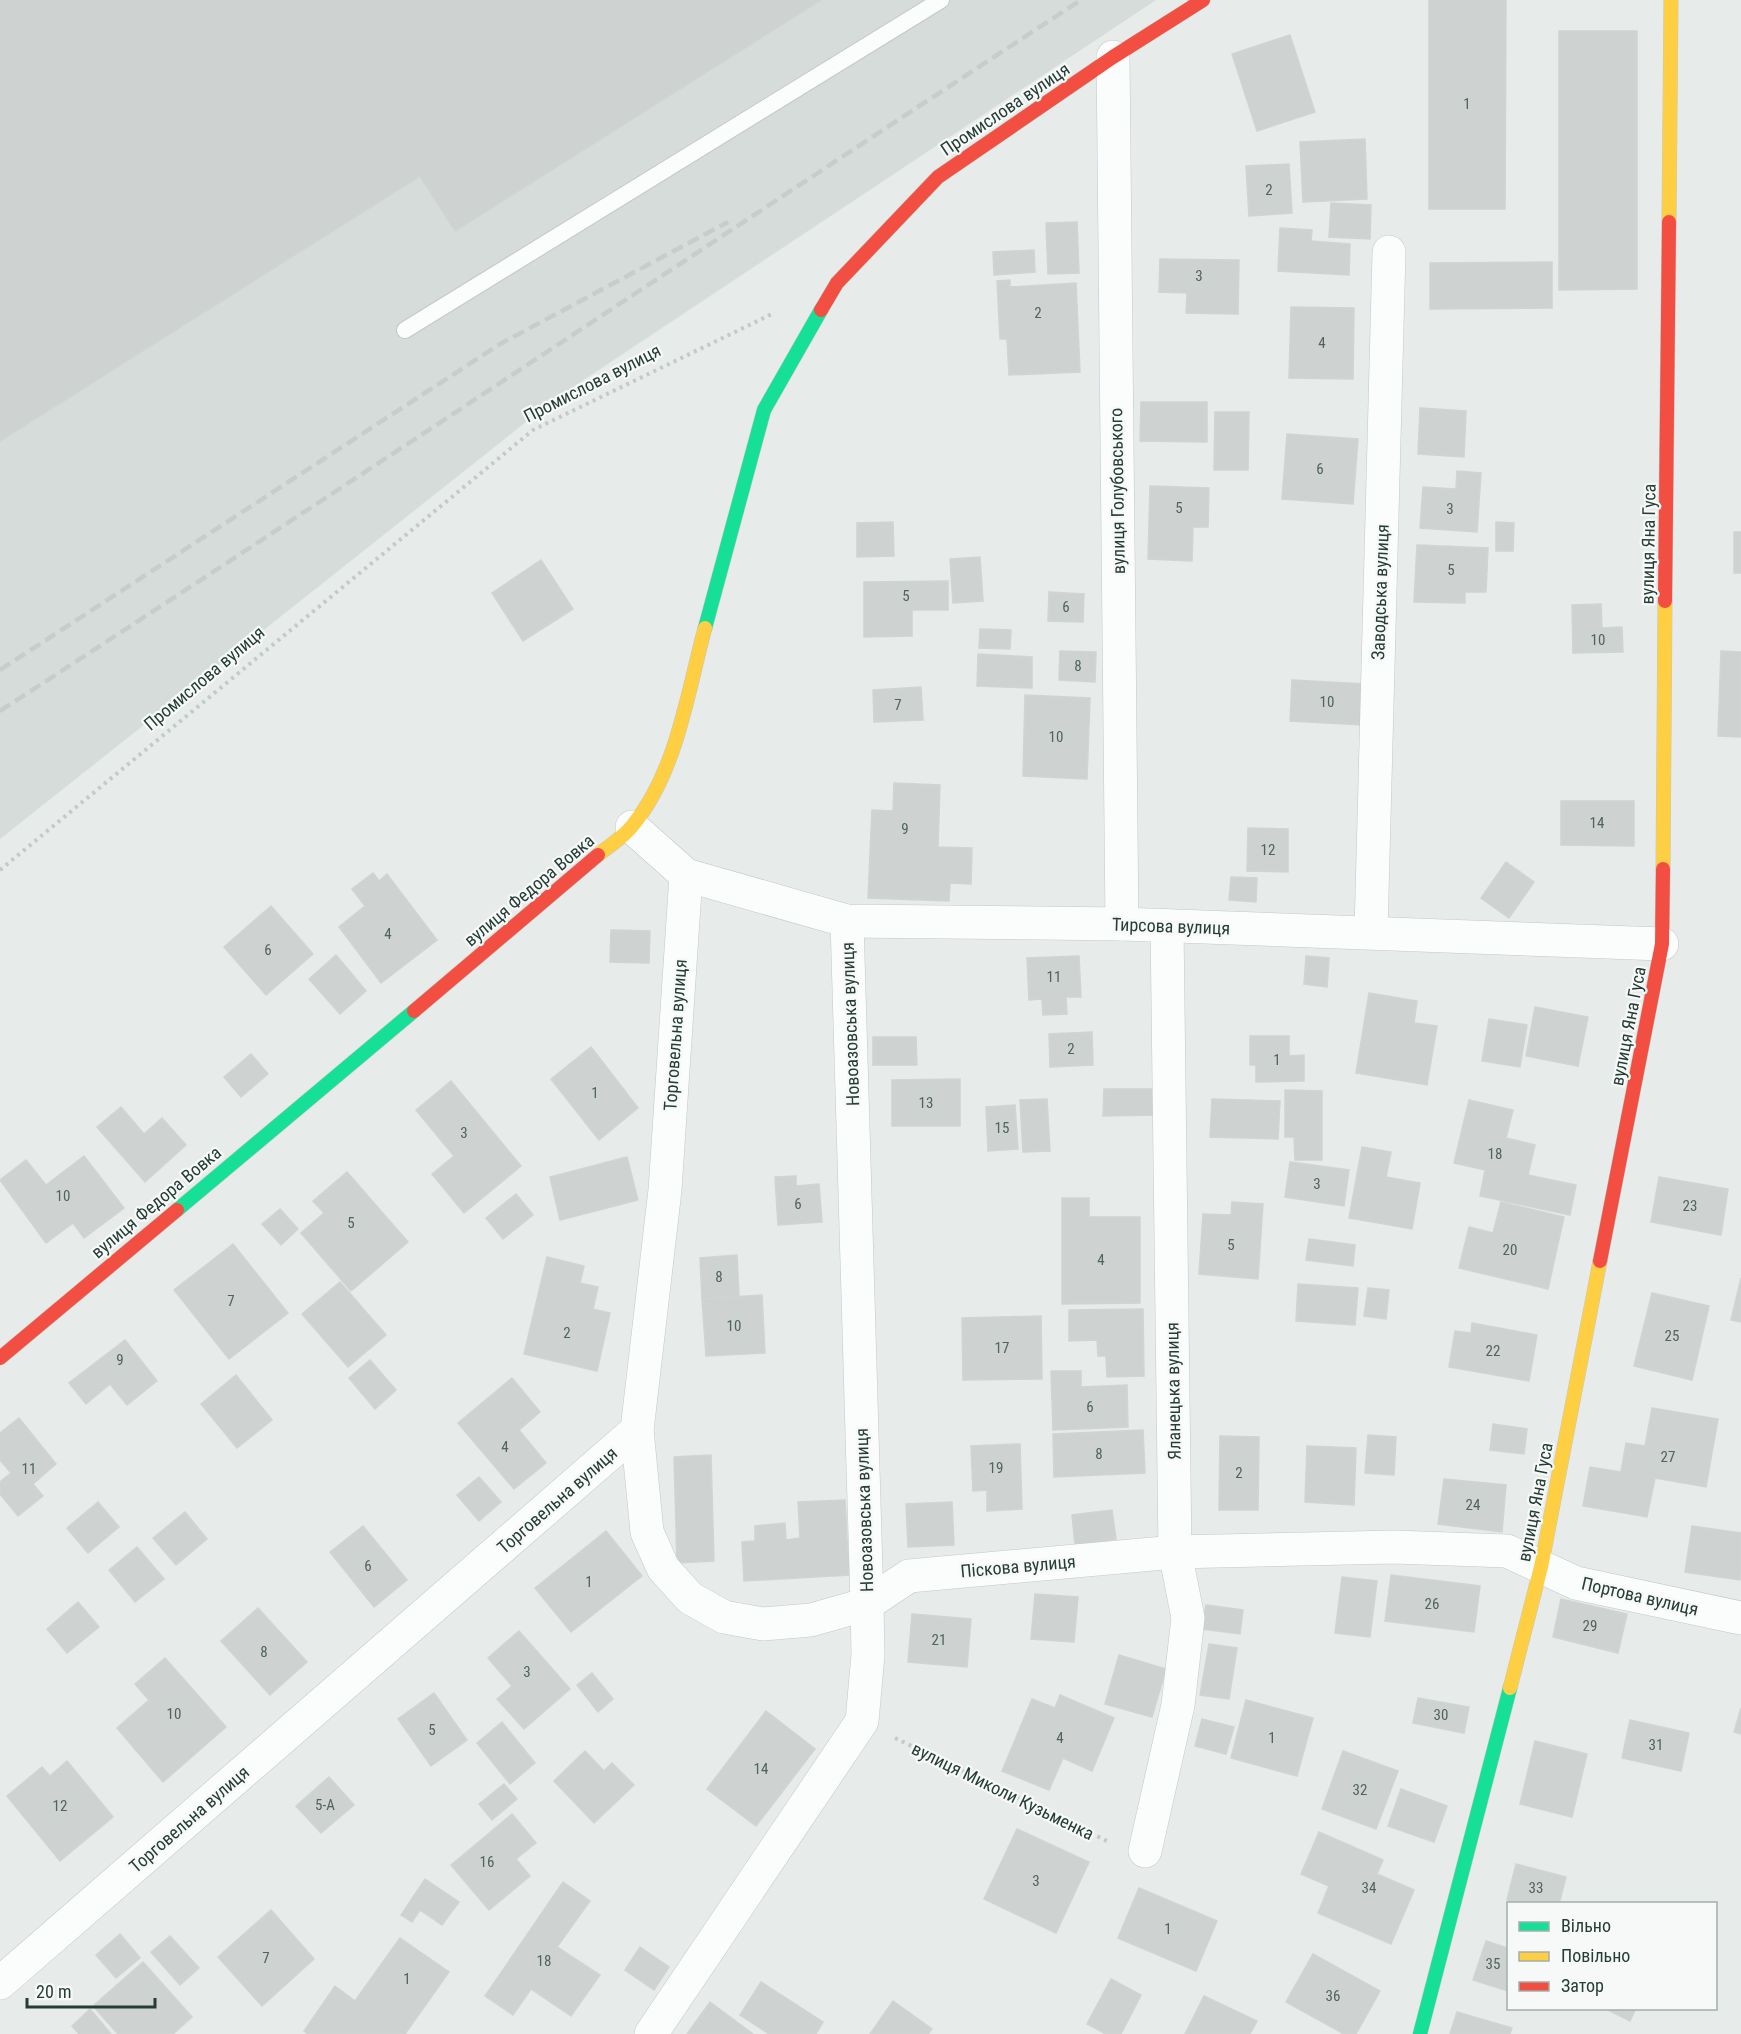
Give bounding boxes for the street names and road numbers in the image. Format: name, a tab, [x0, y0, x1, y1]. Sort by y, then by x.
street label: Промислова вулиця	[937, 58, 1073, 160]
street label: Промислова вулиця	[520, 339, 664, 427]
street label: вулиця Голубовського	[1105, 408, 1129, 574]
street label: вулиця Яна Гуса	[1636, 483, 1660, 605]
street label: Заводська вулиця	[1367, 524, 1393, 660]
street label: Промислова вулиця	[139, 621, 269, 735]
street label: вулиця Федора Вовка	[460, 830, 598, 950]
street label: Тирсова вулиця	[1112, 913, 1230, 939]
street label: Новоазовська вулиця	[837, 942, 863, 1106]
street label: Торговельна вулиця	[659, 959, 691, 1111]
street label: вулиця Яна Гуса	[1606, 965, 1650, 1087]
street label: вулиця Федора Вовка	[87, 1142, 225, 1262]
street label: Яланецька вулиця	[1161, 1322, 1185, 1460]
street label: Новоазовська вулиця	[851, 1428, 877, 1592]
street label: вулиця Яна Гуса	[1513, 1441, 1557, 1563]
street label: Торговельна вулиця	[493, 1442, 621, 1558]
street label: Піскова вулиця	[959, 1551, 1077, 1581]
street label: Портова вулиця	[1580, 1572, 1700, 1620]
street label: вулиця Миколи Кузьменка	[909, 1738, 1097, 1844]
street label: Торговельна вулиця	[125, 1761, 253, 1877]

